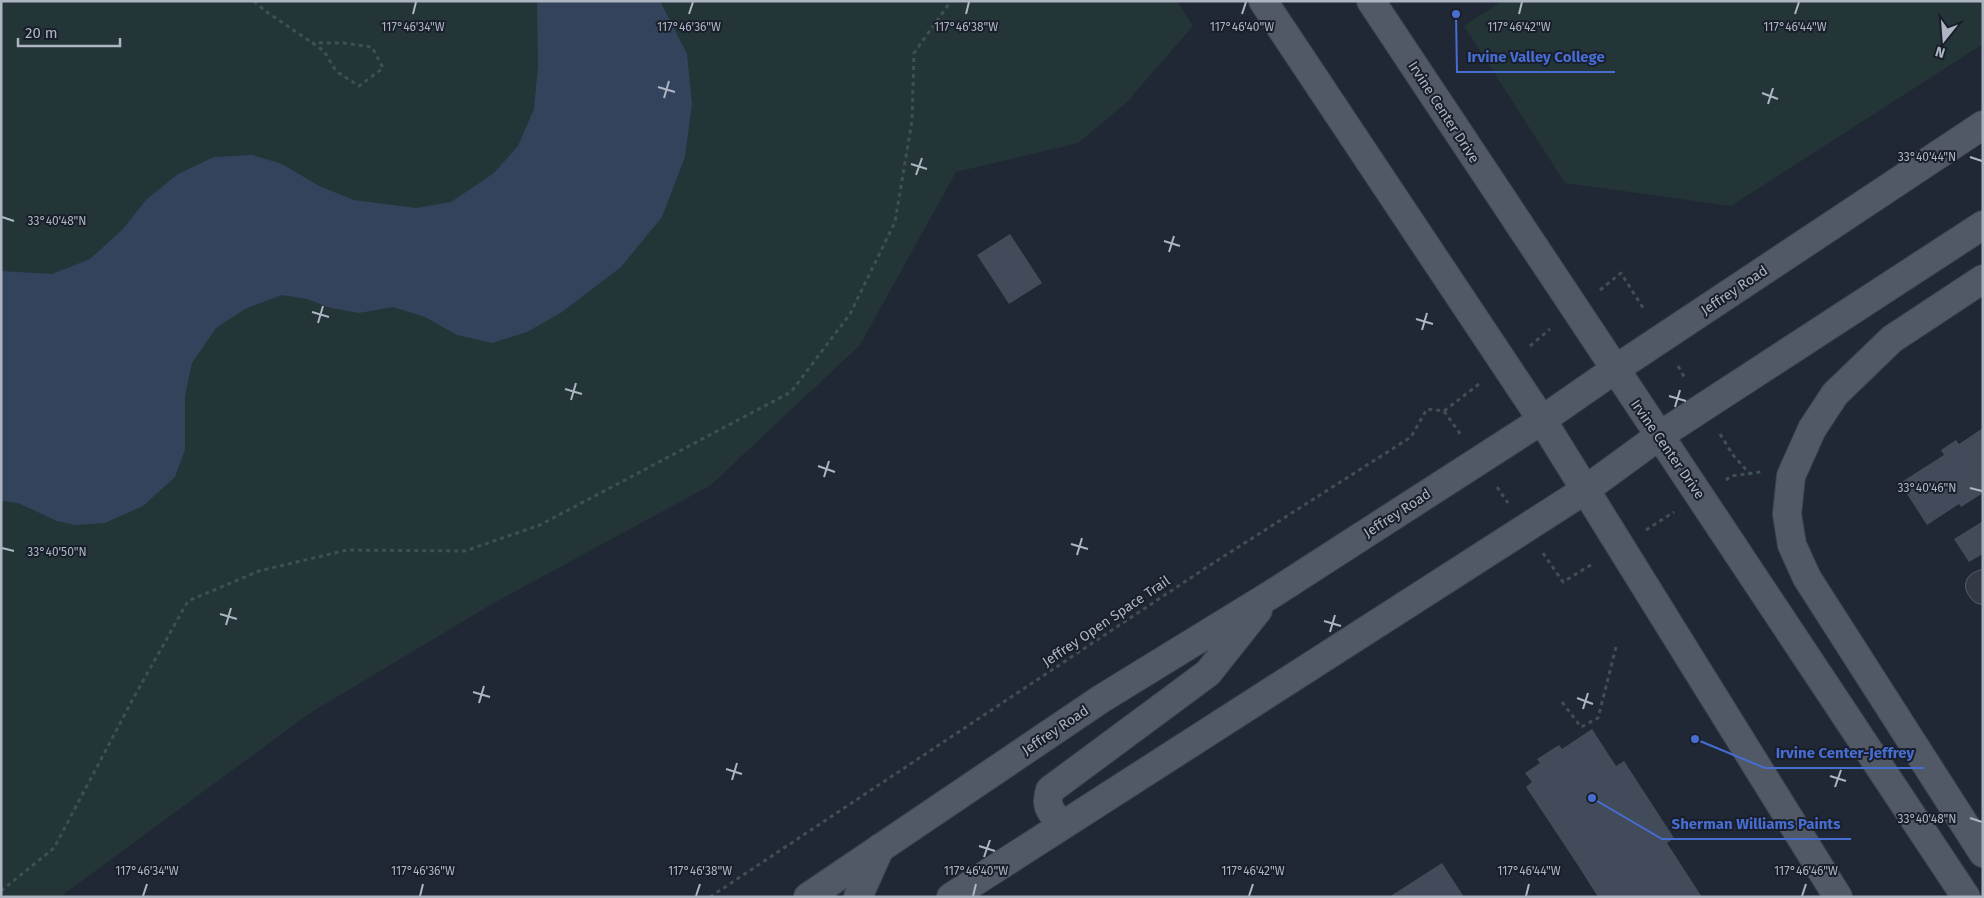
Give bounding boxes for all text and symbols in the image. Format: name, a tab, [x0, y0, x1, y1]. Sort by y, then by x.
scale bar	[18, 15, 120, 47]
north arrow	[1919, 15, 1969, 65]
text: 117°46'34"W	[381, 20, 445, 34]
text: 117°46'36"W	[657, 20, 721, 34]
text: 117°46'38"W	[934, 20, 998, 34]
text: 117°46'40"W	[1210, 20, 1274, 34]
text: 117°46'42"W	[1487, 20, 1551, 34]
text: 117°46'44"W	[1763, 20, 1827, 34]
text: 20 m	[25, 24, 58, 42]
callout: Irvine Valley College	[1457, 42, 1615, 72]
text: N	[1933, 42, 1947, 61]
text: Irvine Valley College	[1467, 48, 1605, 66]
street label: Irvine Center Drive	[1404, 58, 1483, 166]
text: 33°40'44"N	[1898, 150, 1956, 164]
text: 33°40'48"N	[27, 214, 87, 228]
street label: Jeffrey Road	[1698, 262, 1771, 319]
street label: Irvine Center Drive	[1627, 396, 1708, 502]
text: 33°40'46"N	[1898, 481, 1956, 495]
street label: Jeffrey Road	[1360, 485, 1434, 541]
text: 33°40'50"N	[27, 545, 87, 559]
street label: Jeffrey Open Space Trail	[1039, 572, 1173, 671]
street label: Jeffrey Road	[1019, 702, 1092, 759]
callout: Irvine Center-Jeffrey	[1765, 738, 1924, 768]
text: Irvine Center-Jeffrey	[1776, 744, 1915, 762]
callout: Sherman Williams Paints	[1662, 809, 1851, 839]
text: 33°40'48"N	[1897, 812, 1957, 826]
text: Sherman Williams Paints	[1672, 815, 1840, 833]
text: 117°46'34"W	[115, 864, 179, 878]
text: 117°46'36"W	[391, 864, 455, 878]
text: 117°46'38"W	[668, 864, 732, 878]
text: 117°46'40"W	[944, 864, 1008, 878]
text: 117°46'42"W	[1221, 864, 1285, 878]
text: 117°46'44"W	[1497, 864, 1561, 878]
text: 117°46'46"W	[1774, 864, 1838, 878]

